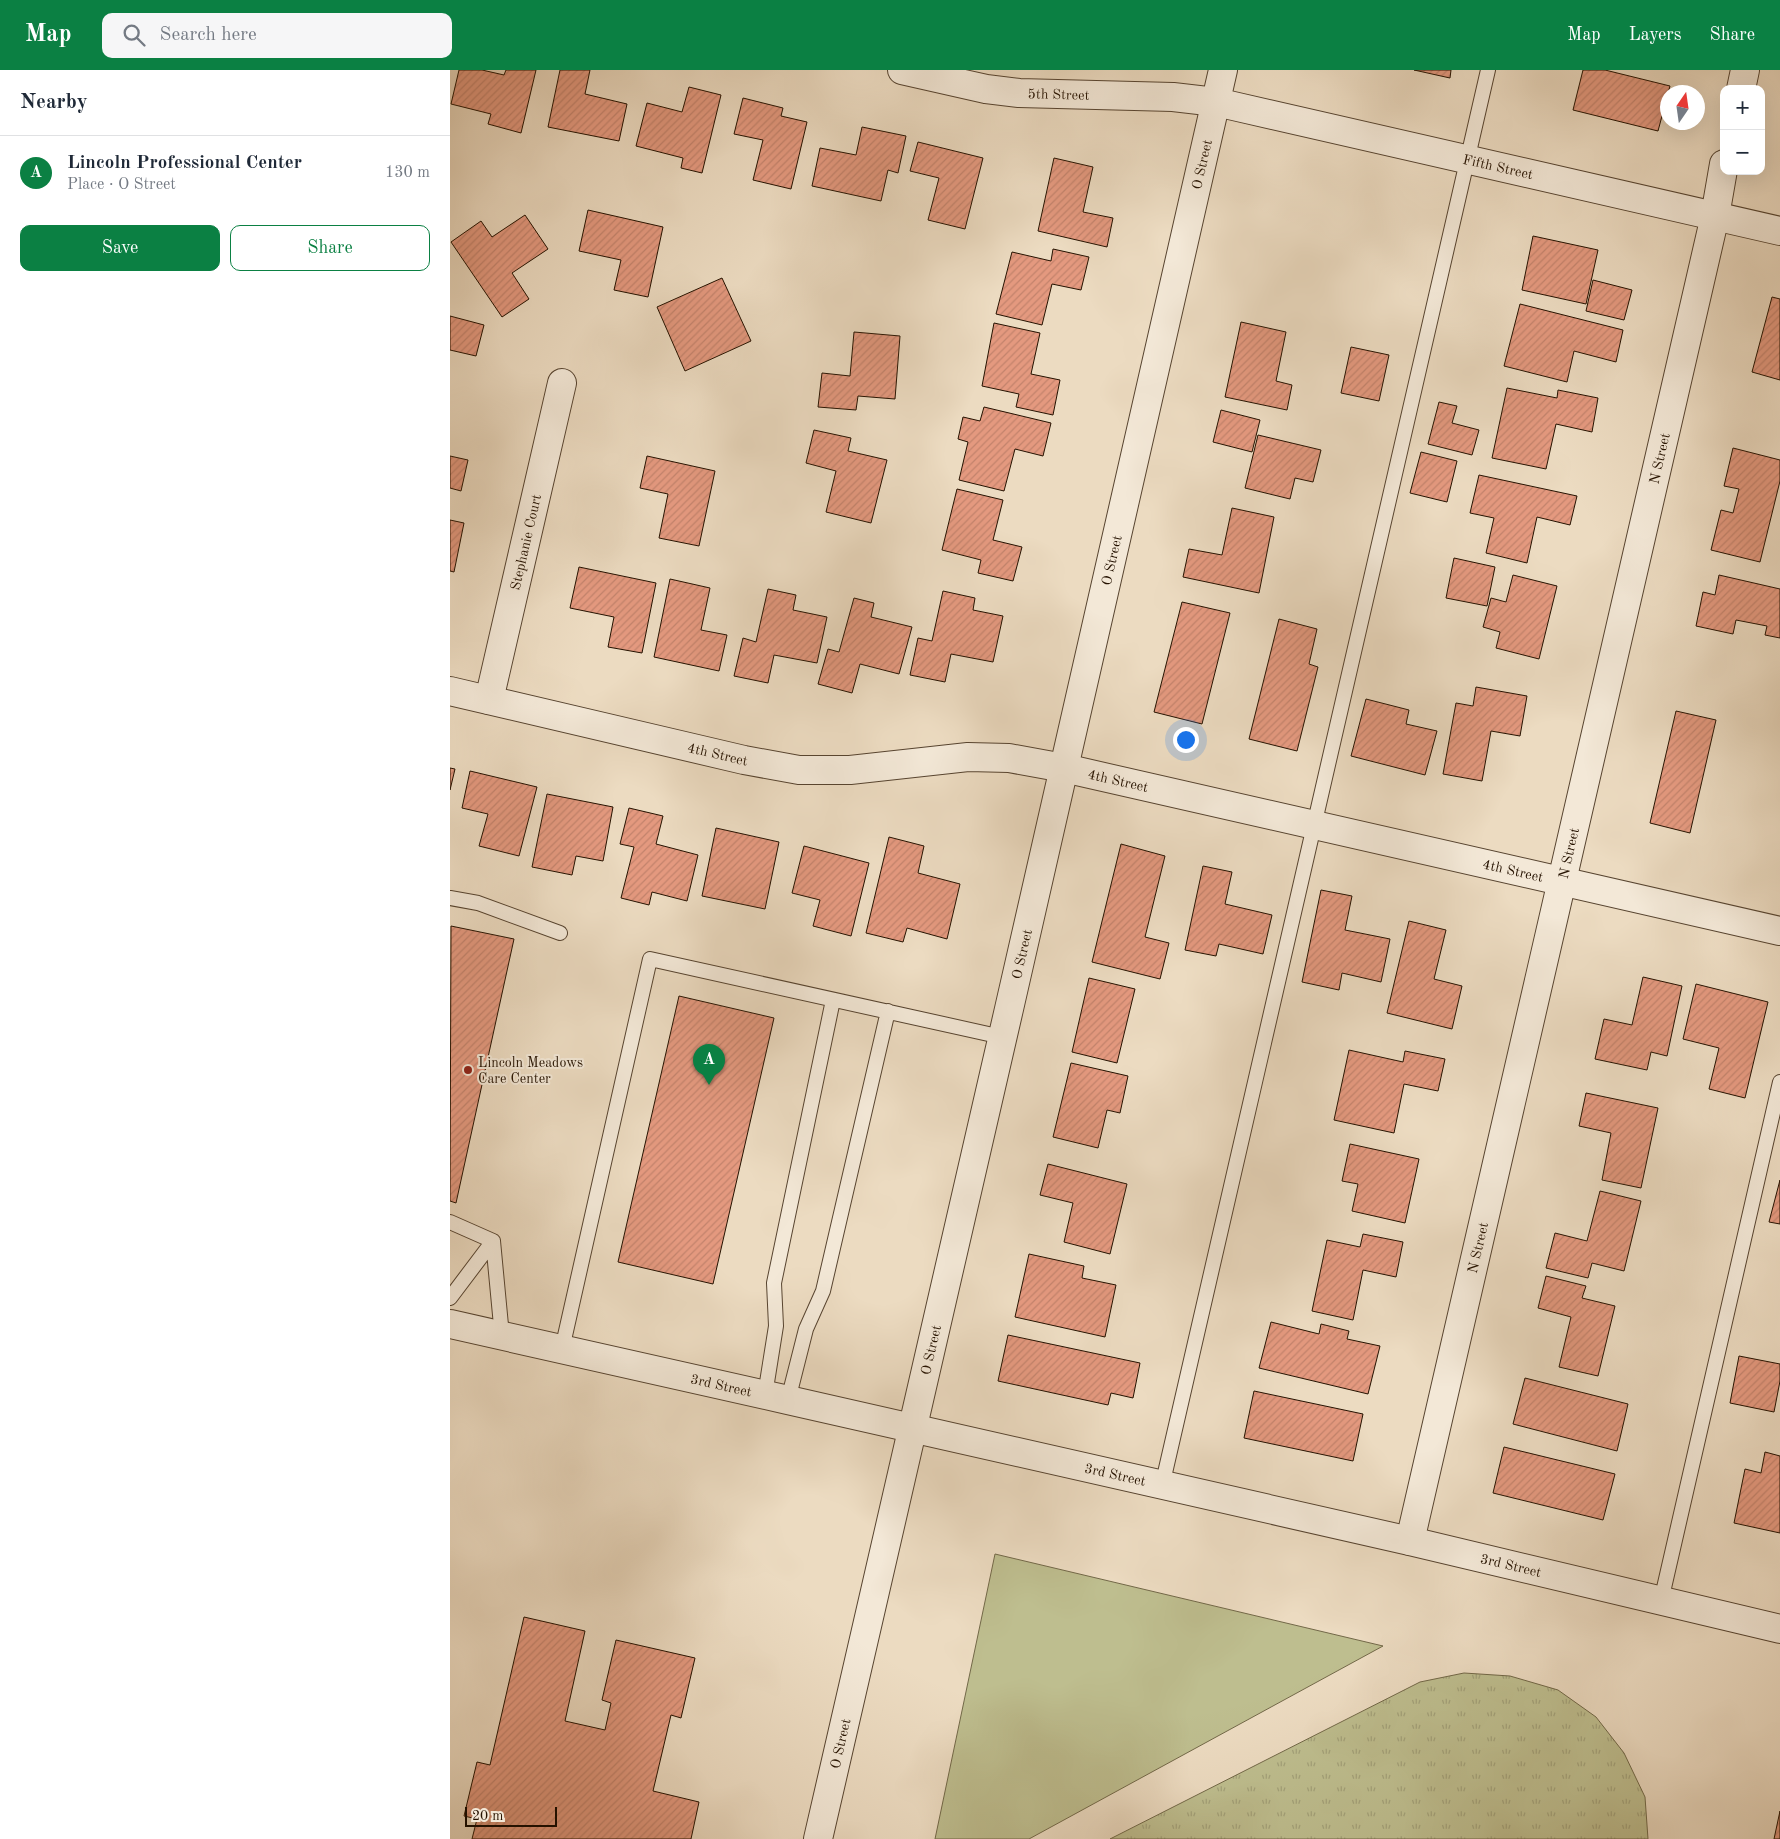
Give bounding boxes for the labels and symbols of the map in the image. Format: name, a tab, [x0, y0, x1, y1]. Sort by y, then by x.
north arrow	[1660, 85, 1705, 130]
street label: 5th Street	[1028, 87, 1090, 103]
street label: O Street	[1190, 138, 1215, 191]
street label: Fifth Street	[1461, 153, 1534, 182]
street label: N Street	[1648, 432, 1673, 485]
street label: Stephanie Court	[509, 493, 544, 592]
street label: O Street	[1100, 534, 1125, 587]
your location	[1173, 727, 1199, 753]
street label: 4th Street	[686, 741, 749, 769]
street label: 4th Street	[1086, 768, 1150, 795]
street label: N Street	[1557, 826, 1582, 880]
street label: 4th Street	[1481, 858, 1545, 885]
street label: O Street	[1010, 928, 1035, 981]
pin: A	[693, 1044, 725, 1085]
place label: Lincoln Meadows Care Center	[478, 1056, 583, 1086]
marker: Lincoln Meadows Care Center	[462, 1064, 474, 1076]
street label: N Street	[1466, 1221, 1491, 1275]
street label: O Street	[919, 1324, 944, 1376]
street label: 3rd Street	[689, 1372, 753, 1400]
street label: 3rd Street	[1083, 1461, 1147, 1489]
street label: 3rd Street	[1479, 1552, 1543, 1580]
street label: O Street	[828, 1717, 854, 1770]
scale bar	[465, 1804, 558, 1827]

